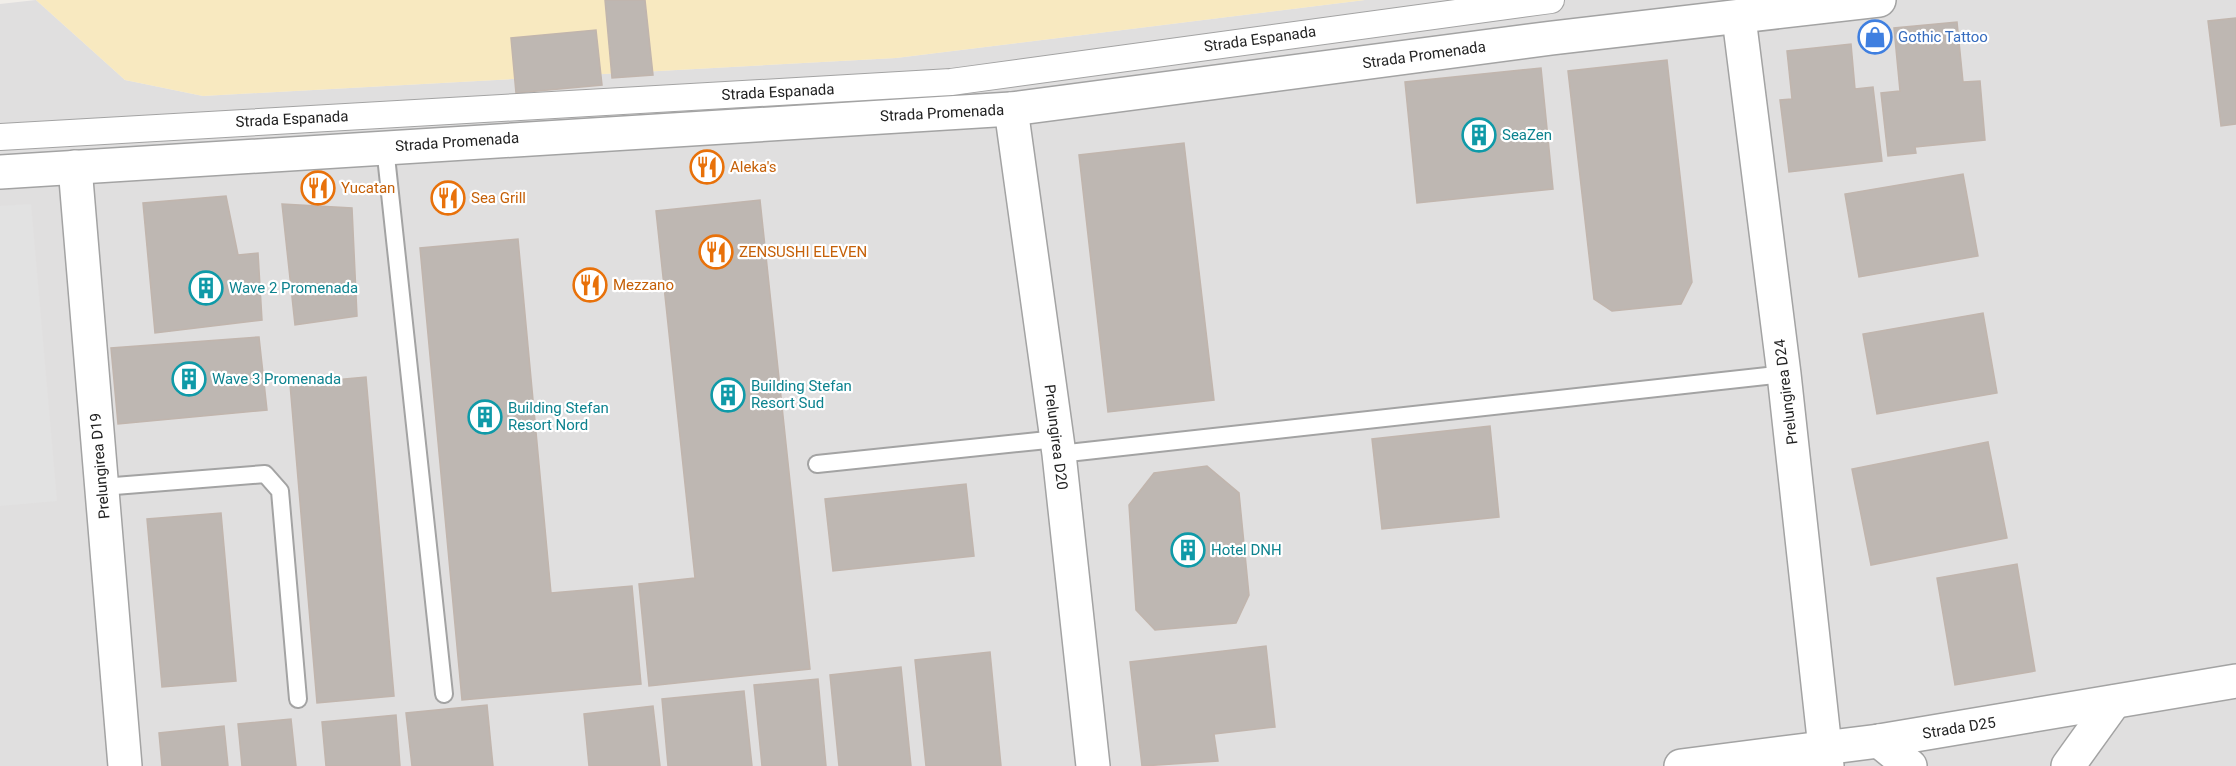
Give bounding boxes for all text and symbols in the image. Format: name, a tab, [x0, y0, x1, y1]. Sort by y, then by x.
shop icon: Gothic Tattoo	[1857, 19, 1893, 55]
street label: Strada Espanada	[1203, 22, 1317, 56]
place label: Gothic Tattoo	[1898, 28, 1988, 46]
street label: Strada Promenada	[1361, 37, 1487, 73]
street label: Strada Espanada	[721, 80, 835, 104]
street label: Strada Promenada	[879, 101, 1005, 125]
street label: Strada Espanada	[235, 107, 349, 131]
building icon: SeaZen	[1461, 117, 1497, 153]
place label: SeaZen	[1502, 126, 1552, 144]
street label: Strada Promenada	[394, 129, 520, 155]
restaurant icon: Aleka's	[689, 149, 725, 185]
place label: Aleka's	[730, 158, 776, 176]
restaurant icon: Yucatan	[300, 170, 336, 206]
place label: Yucatan	[341, 179, 395, 197]
restaurant icon: Sea Grill	[430, 180, 466, 216]
place label: Sea Grill	[471, 189, 526, 207]
restaurant icon: ZENSUSHI ELEVEN	[698, 234, 734, 270]
place label: ZENSUSHI ELEVEN	[739, 243, 867, 261]
restaurant icon: Mezzano	[572, 267, 608, 303]
building icon: Wave 2 Promenada	[188, 270, 224, 306]
place label: Mezzano	[613, 276, 674, 294]
place label: Wave 2 Promenada	[229, 279, 358, 297]
street label: Prelungirea D24	[1771, 338, 1801, 446]
building icon: Wave 3 Promenada	[171, 361, 207, 397]
place label: Wave 3 Promenada	[212, 370, 341, 388]
building icon: Building Stefan Resort Sud	[710, 377, 746, 413]
place label: Building Stefan Resort Sud	[751, 377, 852, 412]
street label: Prelungirea D20	[1041, 383, 1071, 491]
building icon: Building Stefan Resort Nord	[467, 399, 503, 435]
place label: Building Stefan Resort Nord	[508, 399, 609, 434]
street label: Prelungirea D19	[86, 412, 114, 520]
building icon: Hotel DNH	[1170, 532, 1206, 568]
place label: Hotel DNH	[1211, 541, 1282, 559]
street label: Strada D25	[1921, 713, 1997, 743]

